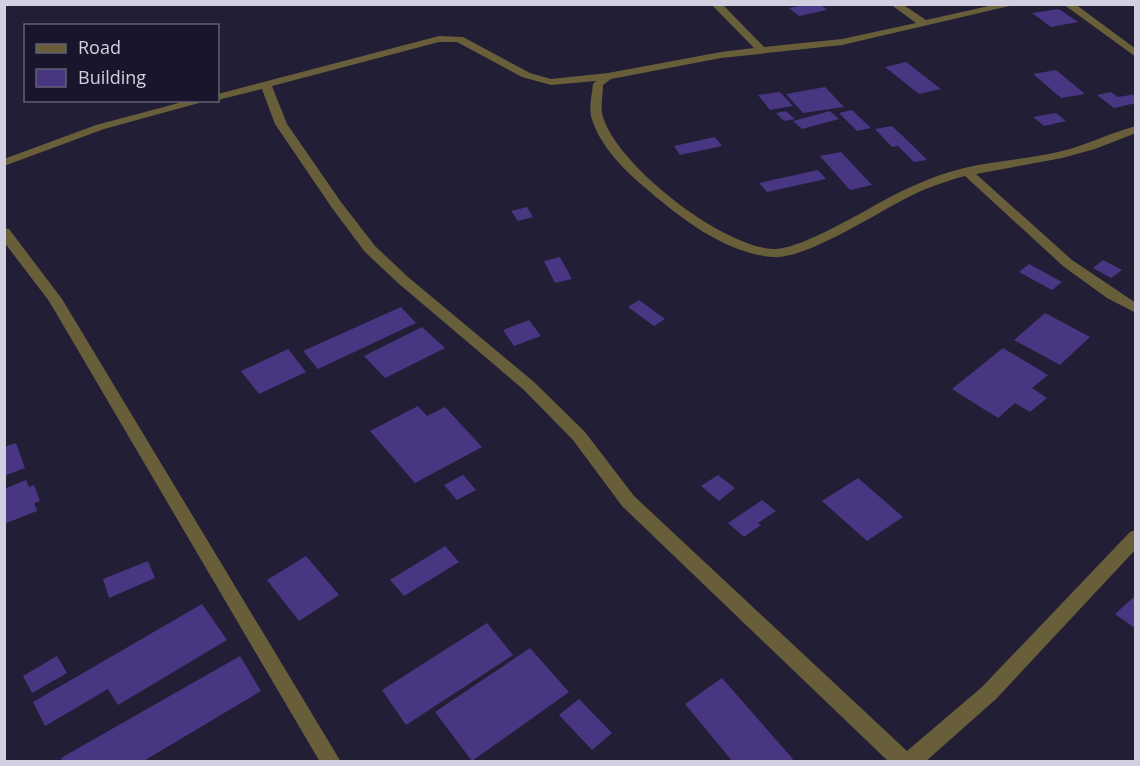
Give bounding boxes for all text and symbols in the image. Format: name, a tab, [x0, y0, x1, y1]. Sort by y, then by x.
legend	[24, 24, 219, 102]
text: Road	[78, 35, 121, 59]
text: Building	[78, 65, 146, 89]

